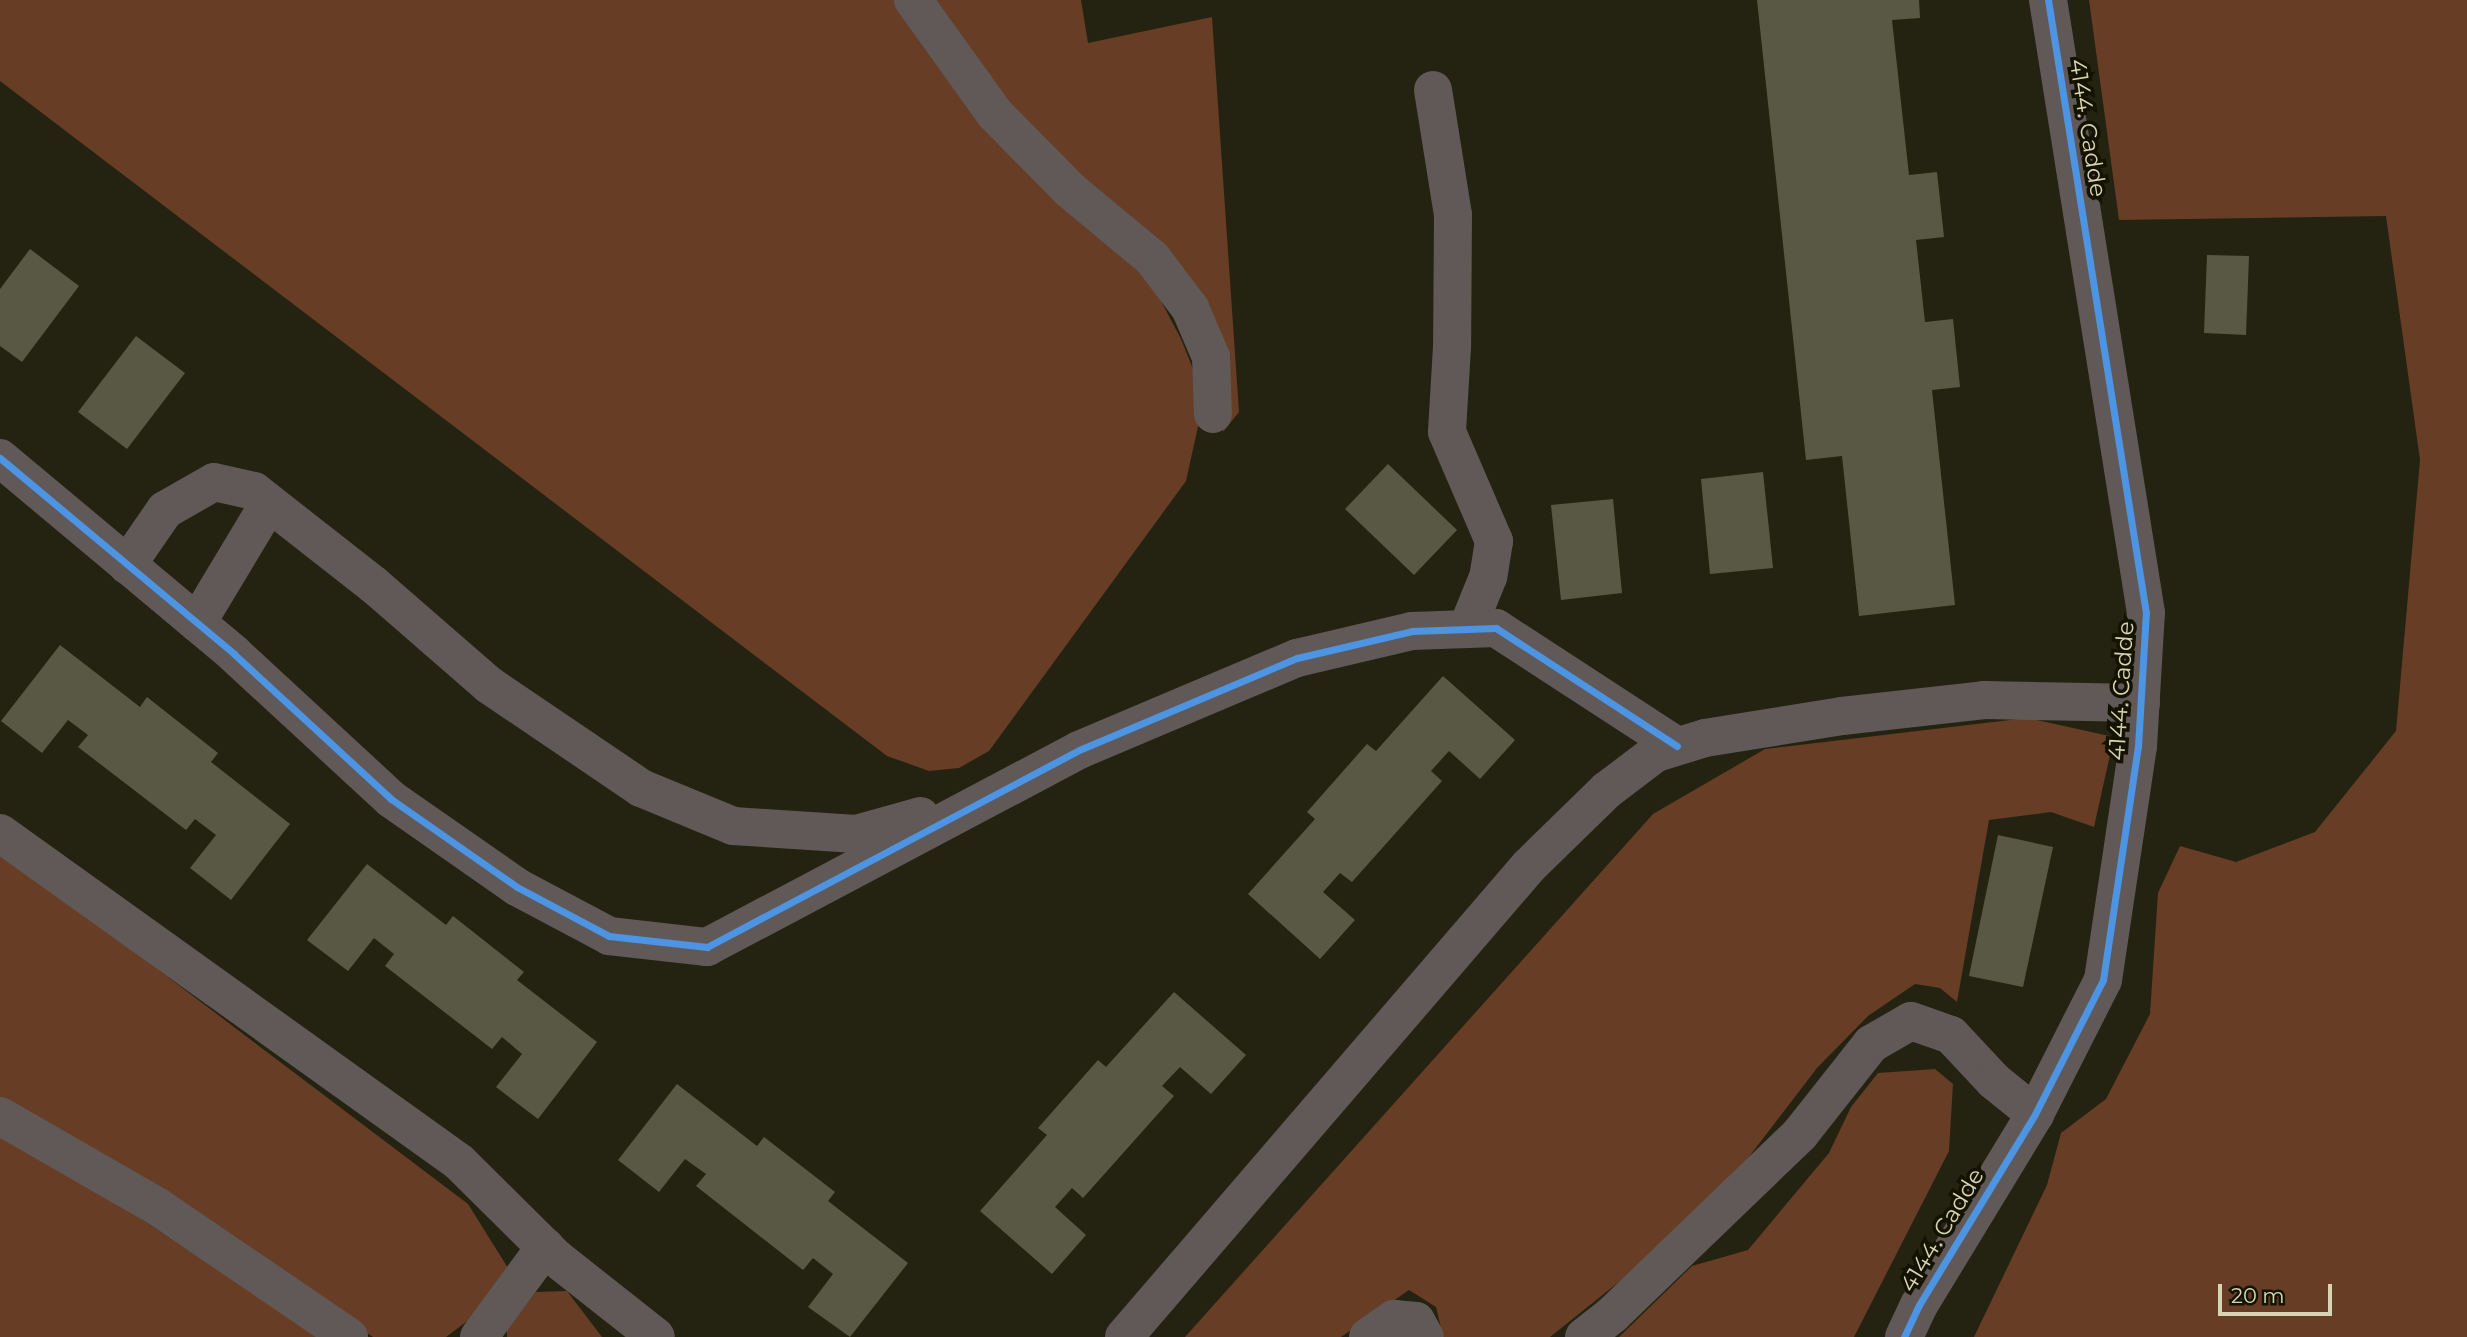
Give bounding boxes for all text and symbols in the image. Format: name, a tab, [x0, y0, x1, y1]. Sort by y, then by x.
street label: 4144. Cadde	[2063, 57, 2113, 199]
street label: 4144. Cadde	[2102, 620, 2140, 762]
street label: 4144. Cadde	[1894, 1163, 1990, 1297]
scale bar	[2222, 1270, 2336, 1314]
text: 20 m	[2231, 1283, 2285, 1308]

